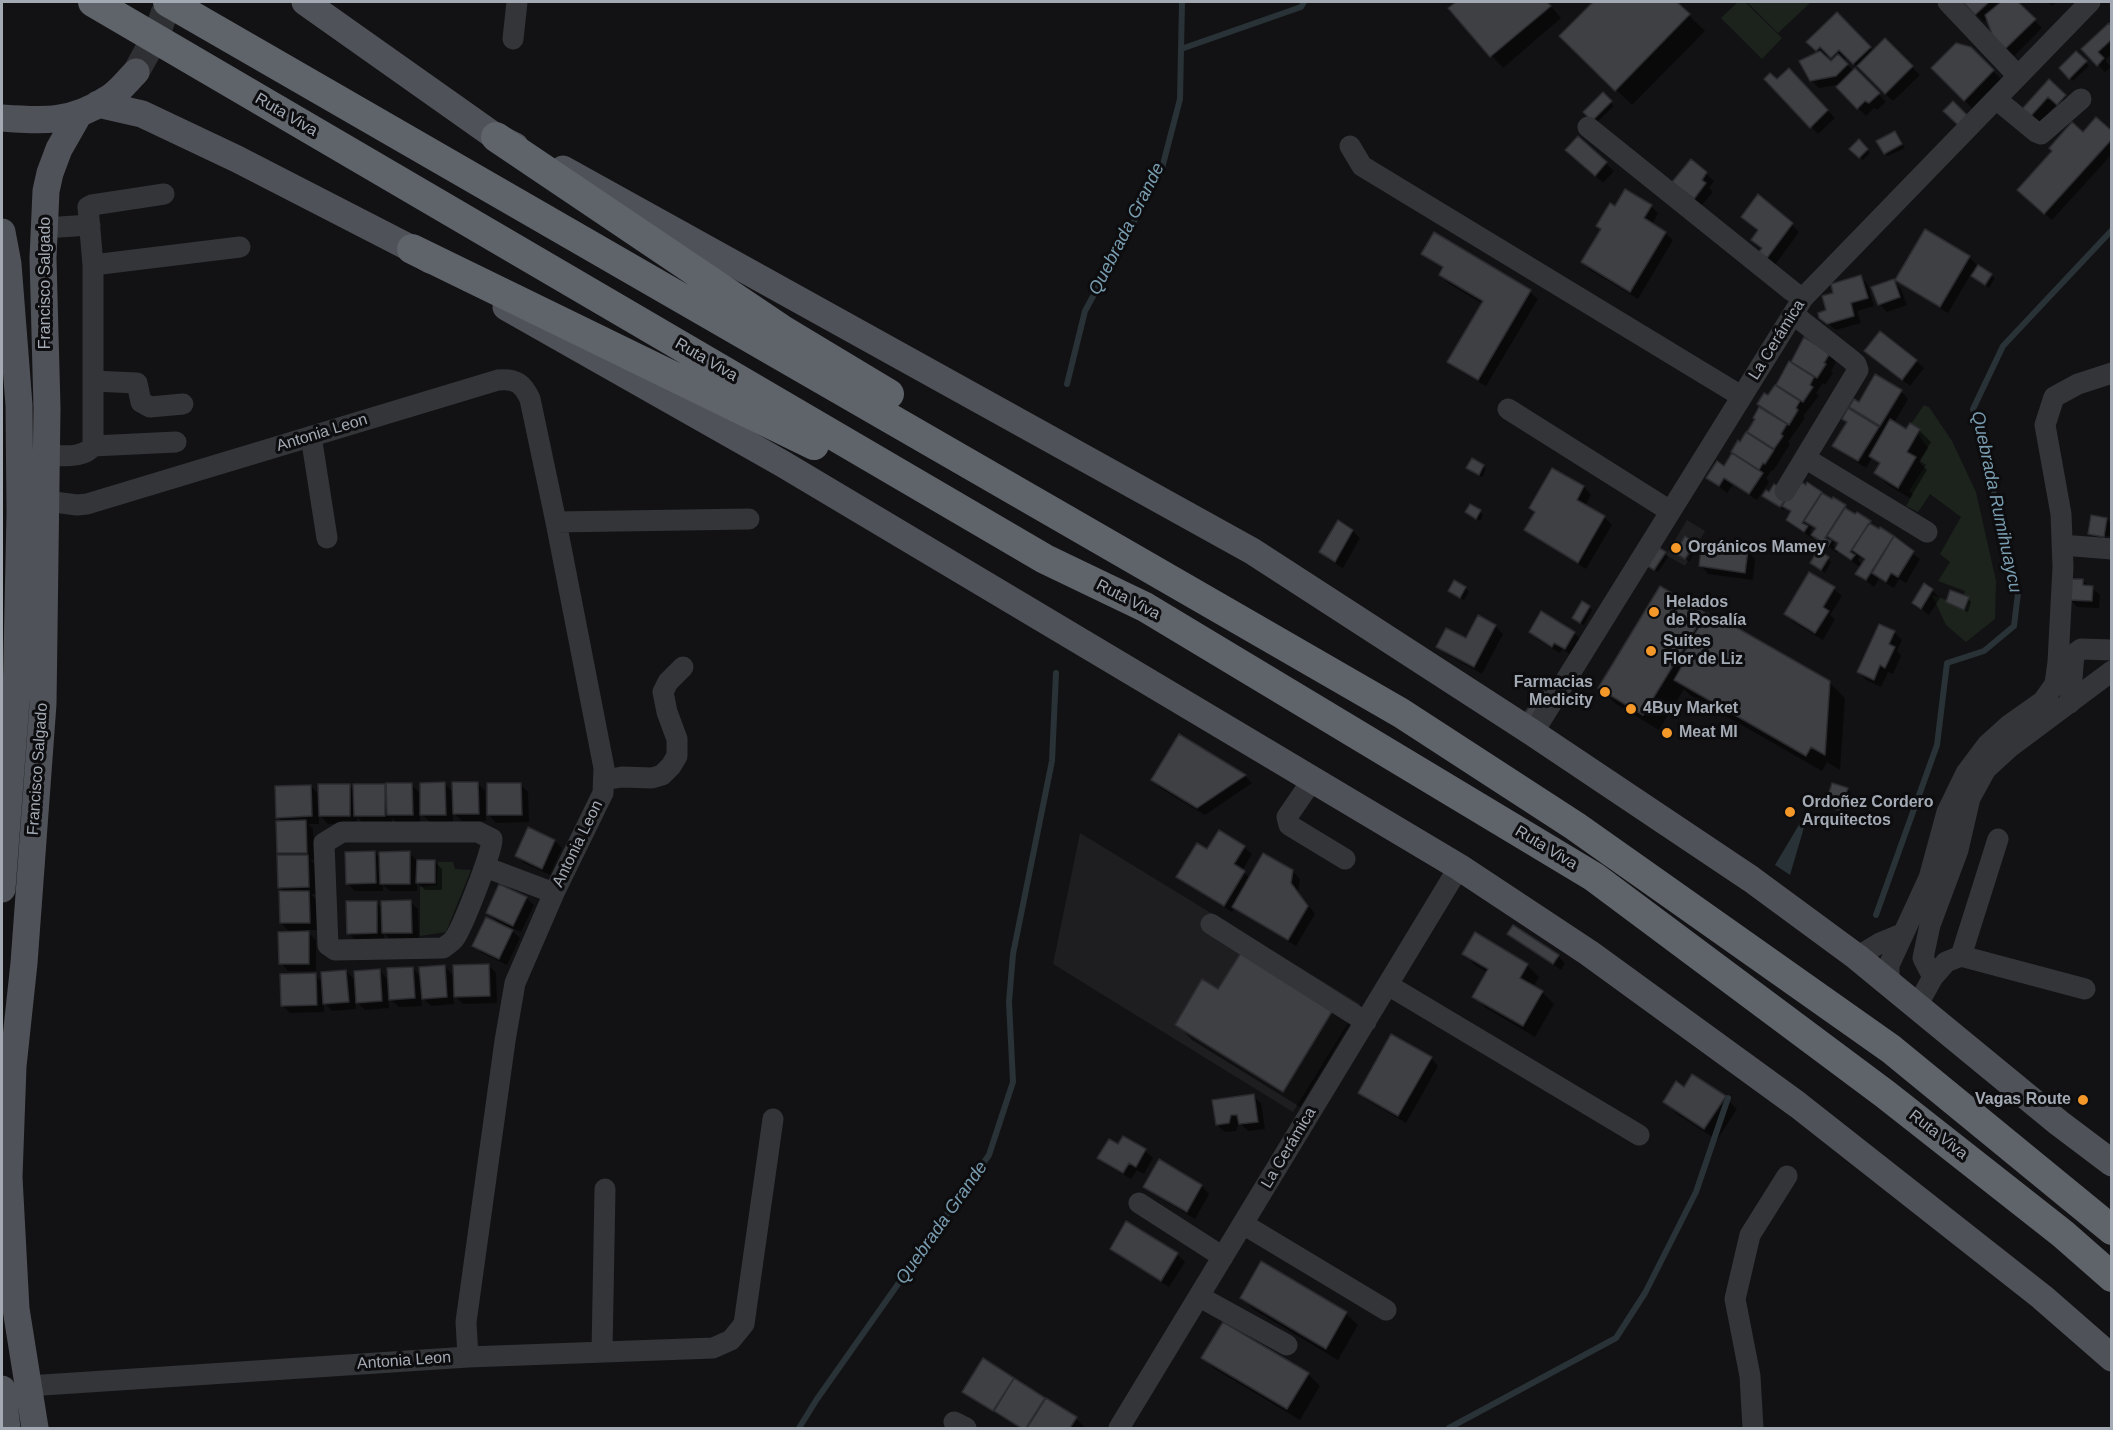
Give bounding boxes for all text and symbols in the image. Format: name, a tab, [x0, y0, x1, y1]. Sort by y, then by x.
street label: Ruta Viva	[251, 89, 321, 141]
water label: Quebrada Grande	[1084, 159, 1170, 299]
street label: Francisco Salgado	[36, 217, 56, 349]
street label: La Cerámica	[1745, 296, 1809, 384]
street label: Ruta Viva	[671, 334, 741, 386]
water label: Quebrada Rumihuaycu	[1966, 409, 2026, 595]
street label: Antonia Leon	[274, 410, 370, 456]
place label: Orgánicos Mamey	[1688, 538, 1826, 558]
marker: Orgánicos Mamey	[1669, 541, 1683, 555]
street label: Ruta Viva	[1093, 576, 1163, 624]
place label: Helados de Rosalía	[1666, 593, 1746, 631]
marker: Helados de Rosalía	[1647, 605, 1661, 619]
place label: Suites Flor de Liz	[1663, 632, 1743, 670]
marker: Suites Flor de Liz	[1644, 644, 1658, 658]
place label: Farmacias Medicity	[1514, 673, 1593, 711]
marker: Farmacias Medicity	[1598, 685, 1612, 699]
place label: 4Buy Market	[1643, 699, 1738, 719]
street label: Francisco Salgado	[24, 702, 52, 836]
marker: 4Buy Market	[1624, 702, 1638, 716]
place label: Meat MI	[1679, 723, 1738, 743]
marker: Meat MI	[1660, 726, 1674, 740]
place label: Ordoñez Cordero Arquitectos	[1802, 793, 1934, 831]
street label: Antonia Leon	[549, 797, 607, 891]
marker: Ordoñez Cordero Arquitectos	[1783, 805, 1797, 819]
street label: Ruta Viva	[1511, 822, 1581, 874]
place label: Vagas Route	[1975, 1090, 2071, 1110]
marker: Vagas Route	[2076, 1093, 2090, 1107]
street label: La Cerámica	[1257, 1104, 1321, 1192]
street label: Ruta Viva	[1905, 1106, 1971, 1164]
water label: Quebrada Grande	[892, 1157, 992, 1289]
street label: Antonia Leon	[356, 1348, 452, 1374]

